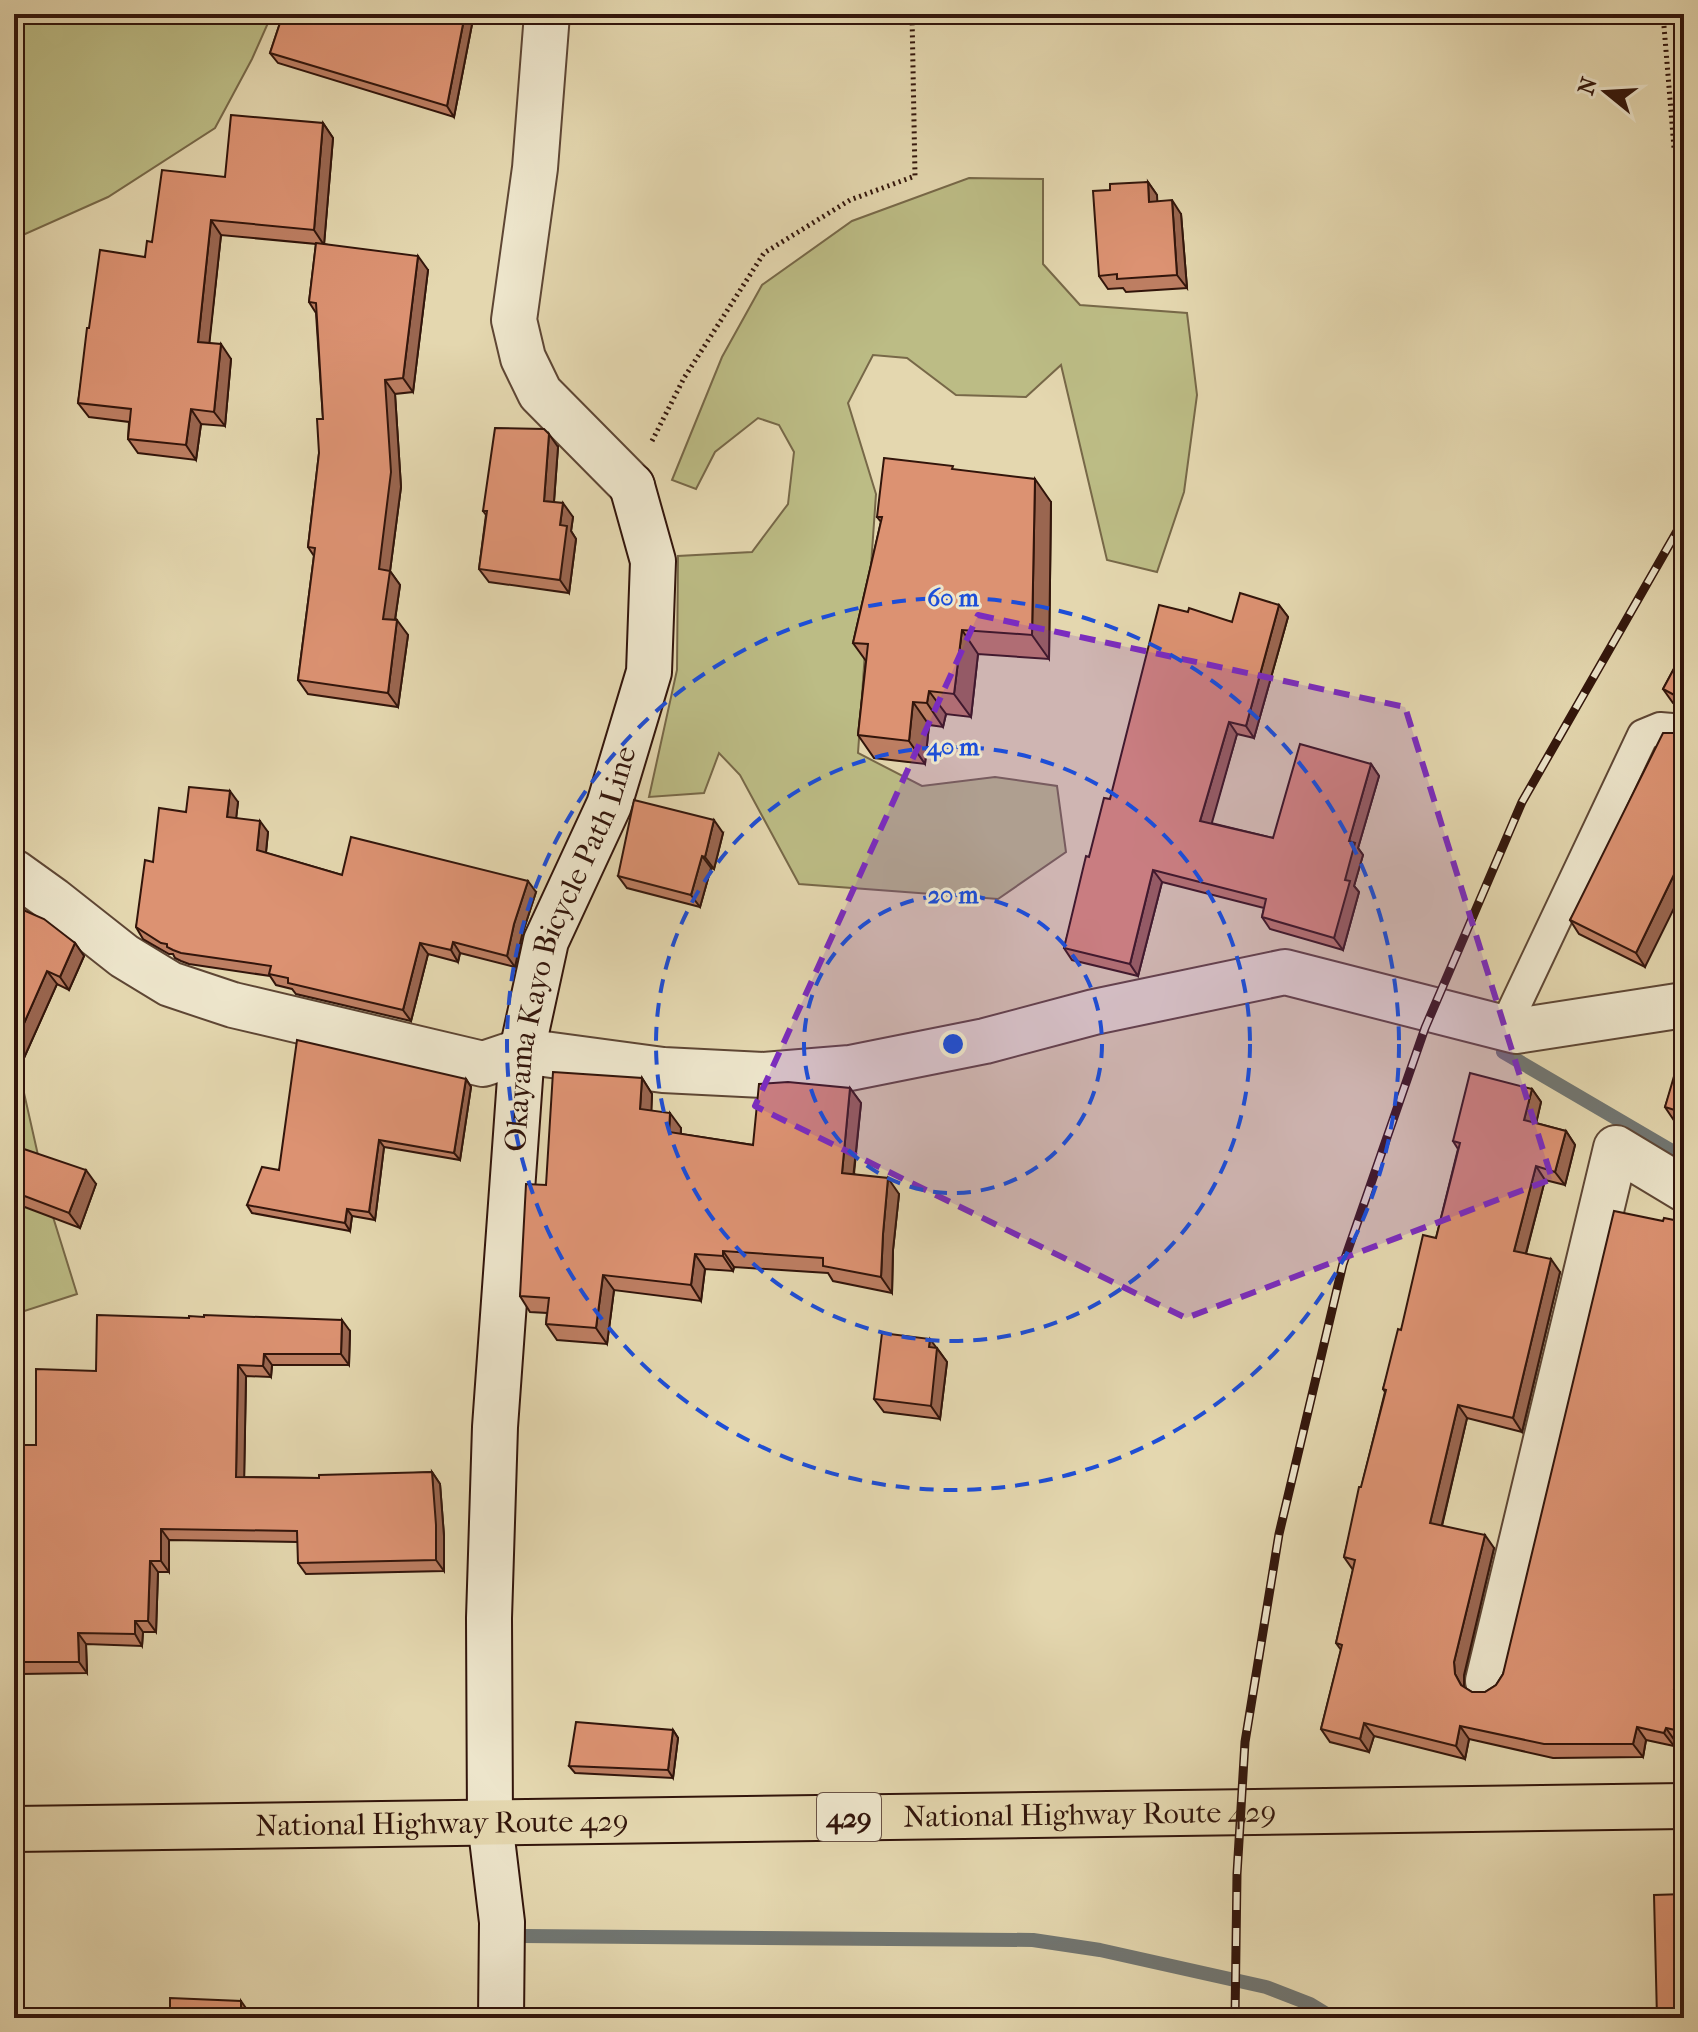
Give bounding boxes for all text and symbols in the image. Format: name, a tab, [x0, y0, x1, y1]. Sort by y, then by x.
north arrow	[1566, 52, 1646, 132]
text: N	[1573, 74, 1603, 98]
text: 60 m	[927, 584, 980, 612]
text: 40 m	[926, 733, 980, 762]
street label: Okayama Kayo Bicycle Path Line	[498, 742, 644, 1153]
text: 20 m	[928, 881, 979, 909]
centre of rings	[939, 1030, 967, 1058]
road number: 429	[817, 1793, 881, 1841]
street label: National Highway Route 429	[903, 1795, 1277, 1835]
street label: National Highway Route 429	[255, 1804, 629, 1844]

